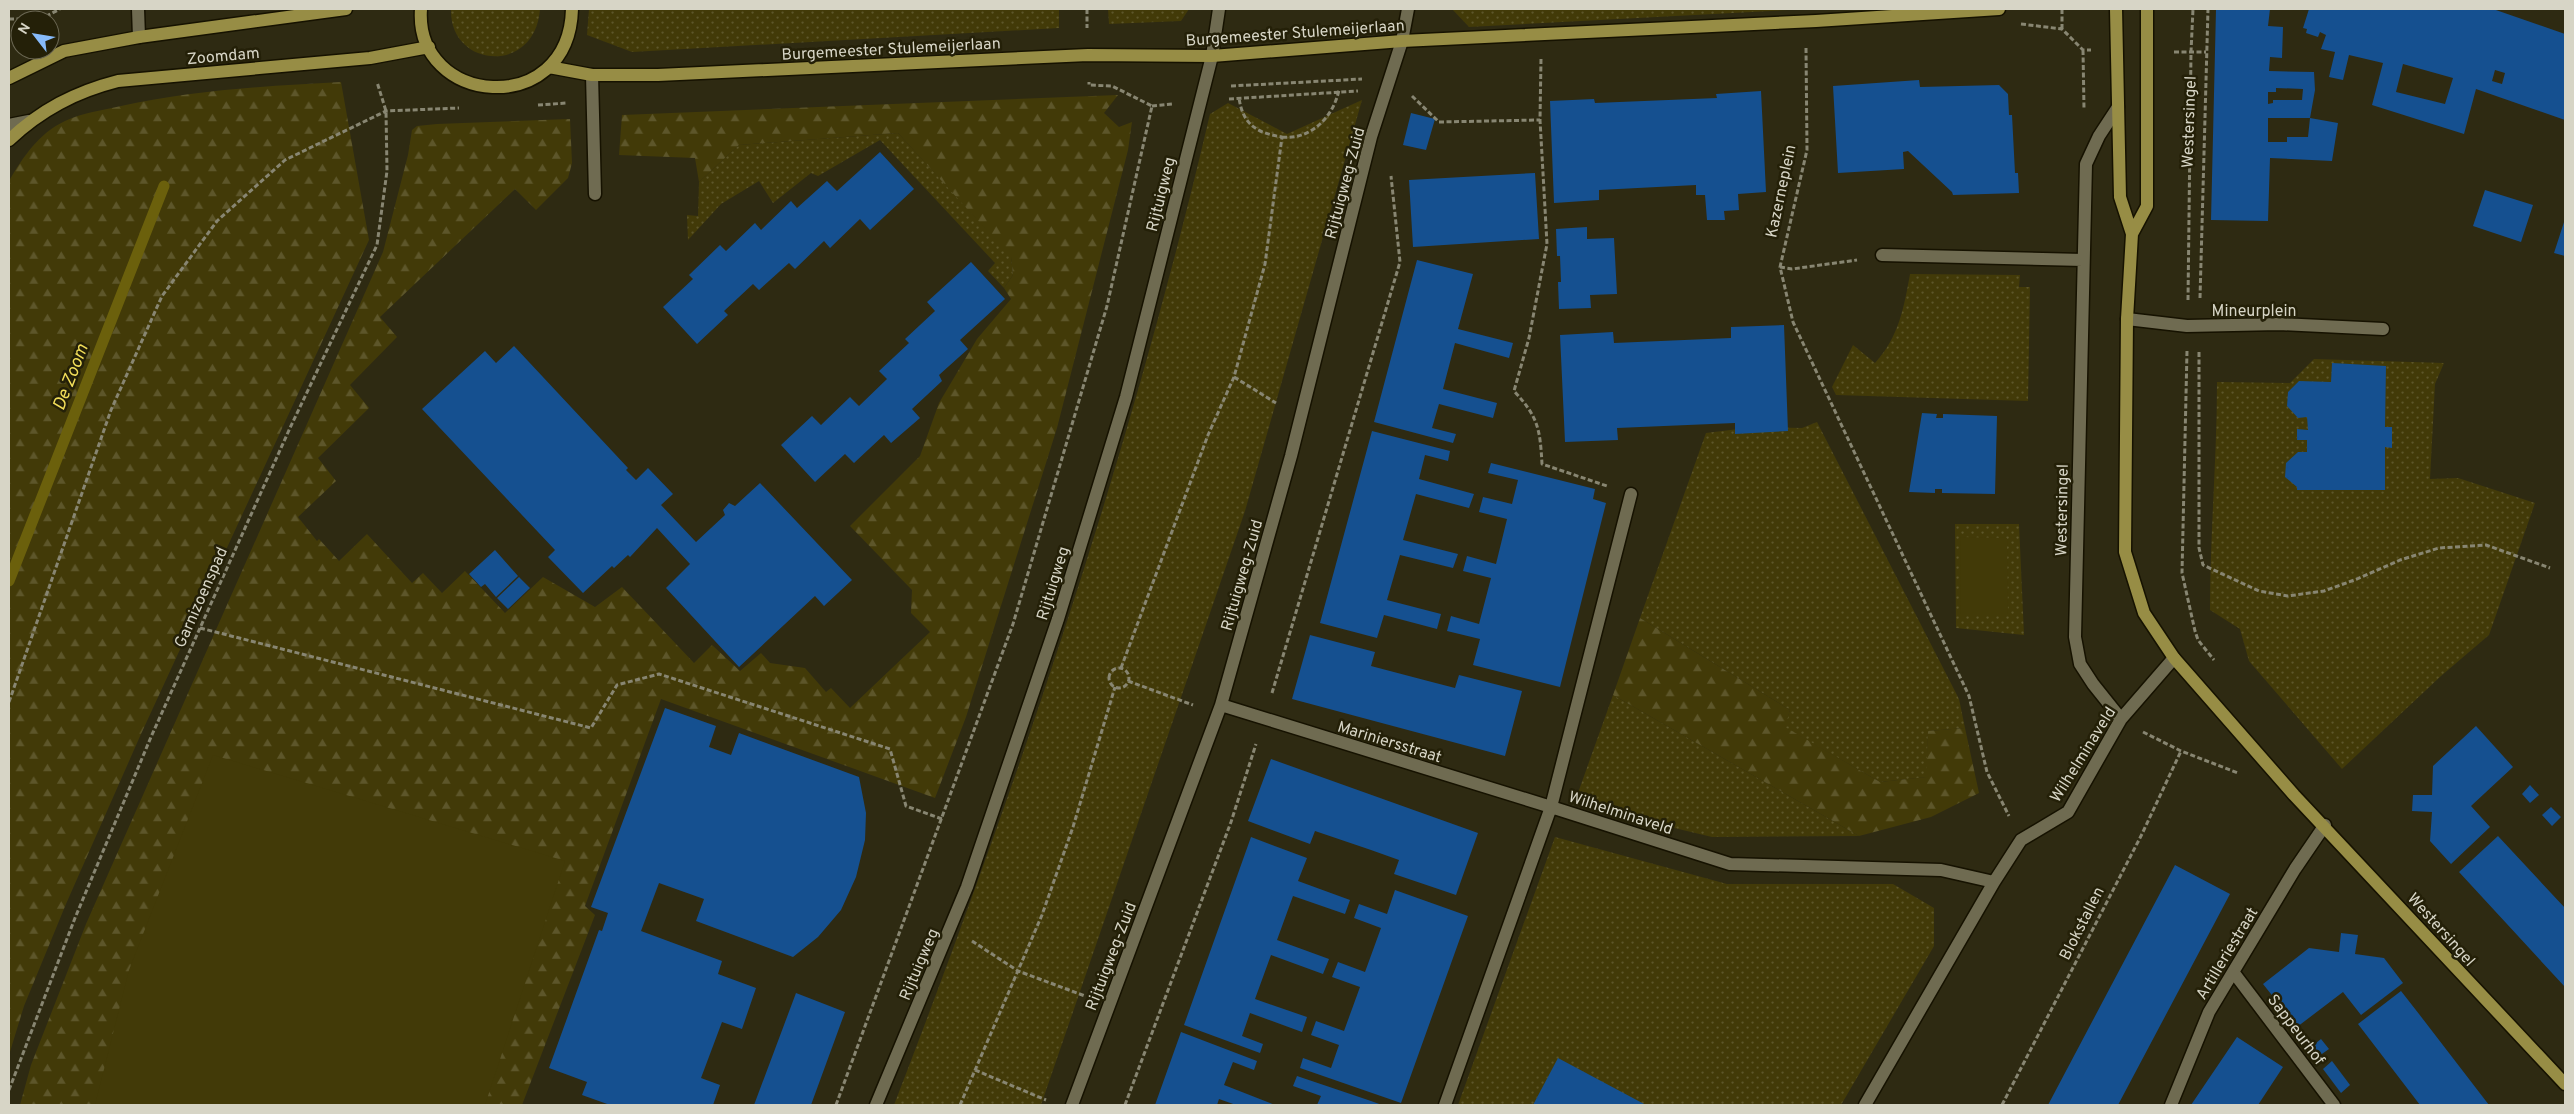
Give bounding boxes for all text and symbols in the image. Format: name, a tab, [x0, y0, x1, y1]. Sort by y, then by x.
north arrow	[10, 10, 60, 60]
street label: Burgemeester Stulemeijerlaan	[1185, 16, 1405, 52]
text: N	[15, 20, 35, 38]
street label: Burgemeester Stulemeijerlaan	[781, 34, 1001, 66]
street label: Zoomdam	[186, 44, 260, 70]
street label: Westersingel	[2178, 76, 2202, 168]
street label: Rijtuigweg-Zuid	[1321, 125, 1370, 242]
street label: Kazerneplein	[1762, 143, 1802, 240]
street label: Rijtuigweg	[1143, 155, 1181, 234]
street label: Mineurplein	[2212, 302, 2296, 322]
water label: De Zoom	[48, 341, 95, 414]
street label: Westersingel	[2052, 464, 2074, 556]
street label: Rijtuigweg-Zuid	[1217, 518, 1268, 634]
street label: Garnizoenspad	[171, 544, 233, 651]
street label: Rijtuigweg	[1033, 544, 1075, 623]
street label: Wilhelminaveld	[2046, 704, 2121, 806]
street label: Mariniersstraat	[1335, 718, 1444, 768]
street label: Wilhelminaveld	[1566, 788, 1675, 840]
street label: Blokstallen	[2056, 884, 2110, 964]
street label: Westersingel	[2402, 889, 2479, 971]
street label: Rijtuigweg-Zuid	[1082, 900, 1142, 1014]
street label: Artilleriestraat	[2192, 904, 2263, 1004]
street label: Rijtuigweg	[896, 926, 944, 1004]
street label: Sappeurhof	[2262, 991, 2329, 1070]

